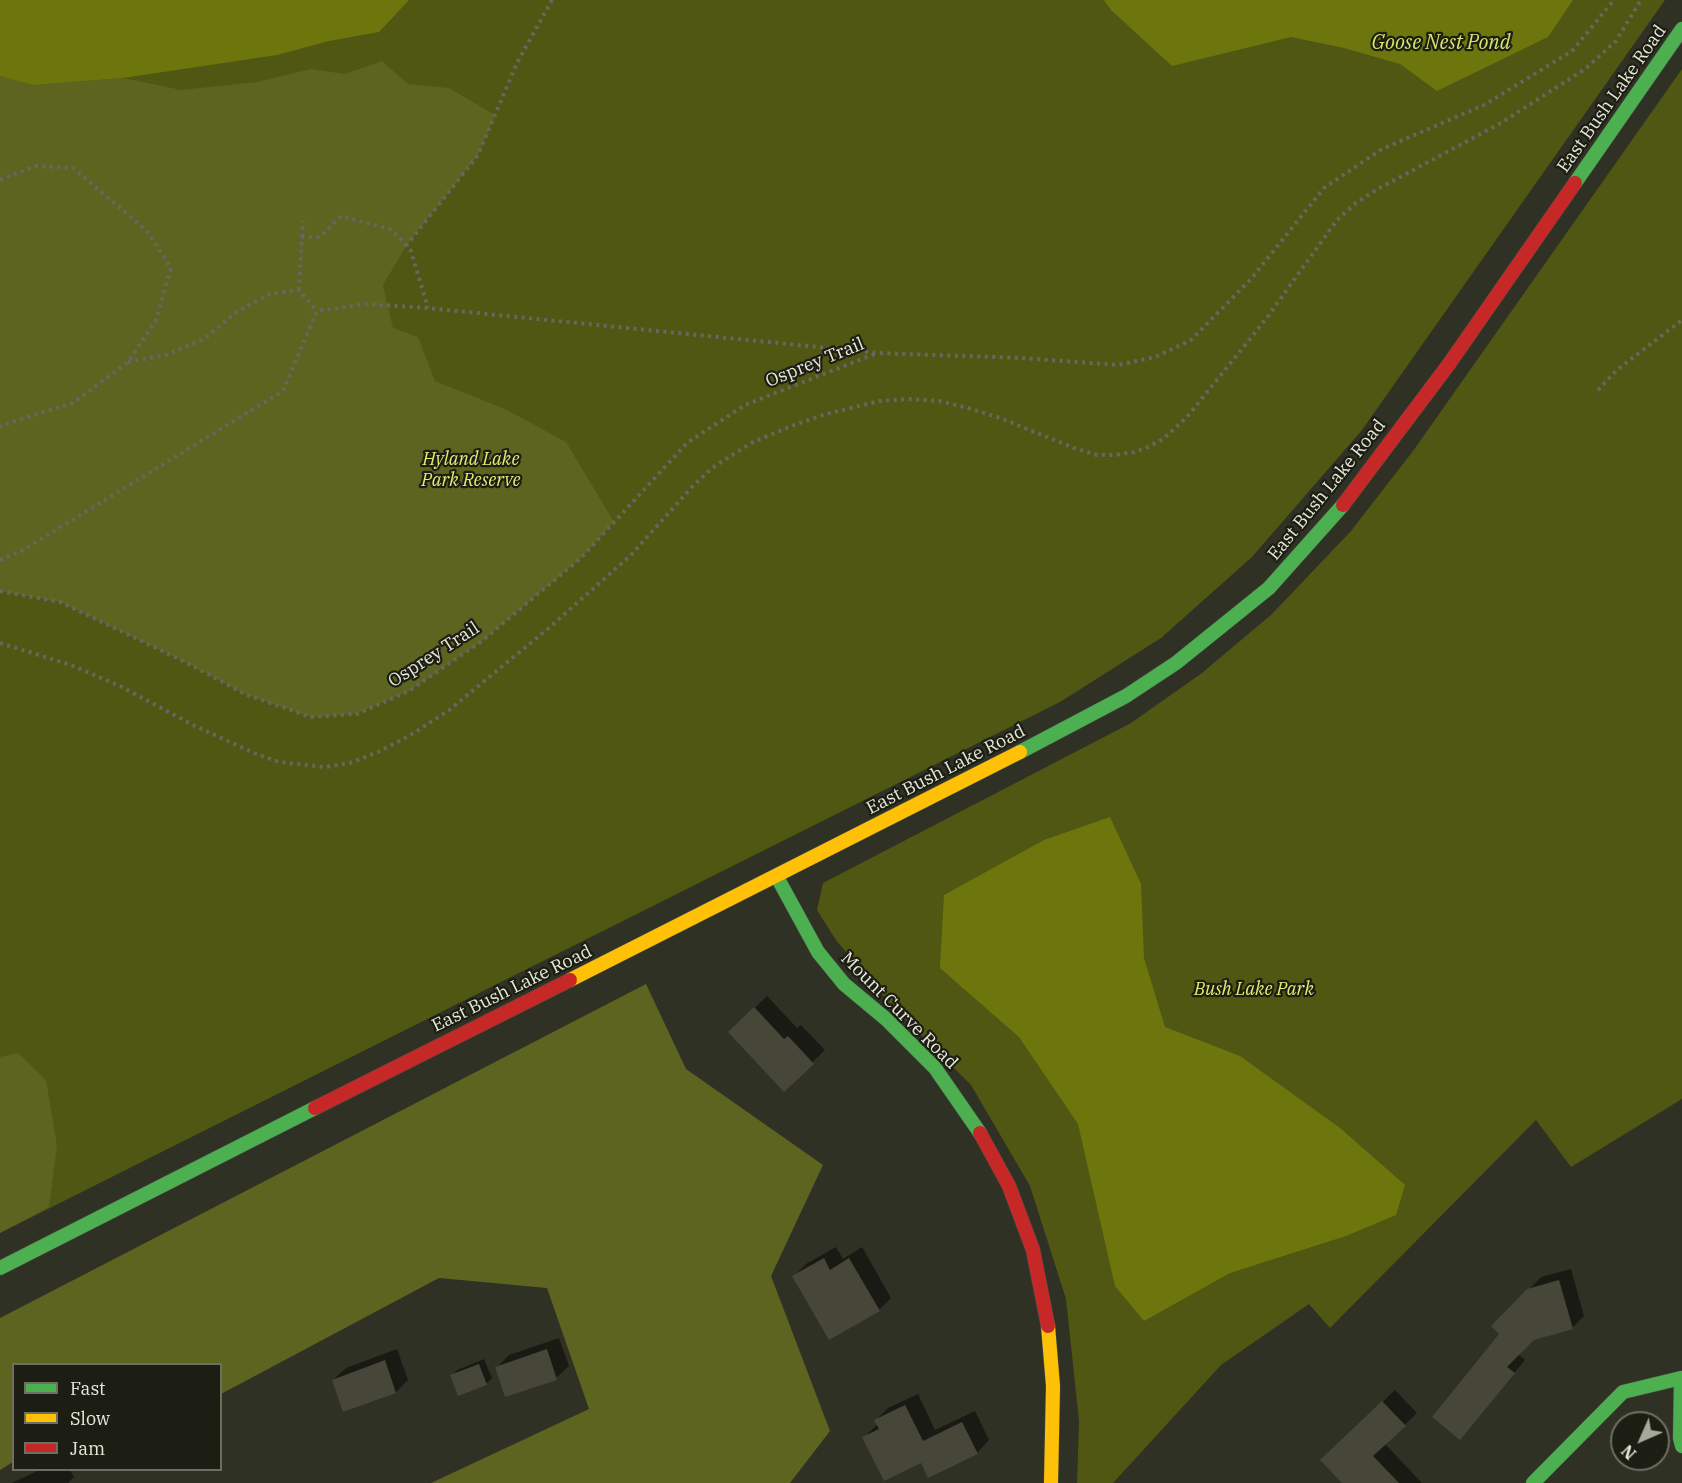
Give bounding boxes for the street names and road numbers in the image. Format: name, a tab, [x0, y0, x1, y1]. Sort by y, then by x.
street label: East Bush Lake Road	[1553, 21, 1671, 177]
street label: Osprey Trail	[763, 333, 867, 393]
street label: East Bush Lake Road	[1263, 415, 1391, 565]
street label: Osprey Trail	[384, 618, 484, 692]
street label: East Bush Lake Road	[863, 721, 1029, 819]
street label: East Bush Lake Road	[428, 941, 596, 1037]
street label: Mount Curve Road	[836, 948, 962, 1074]

